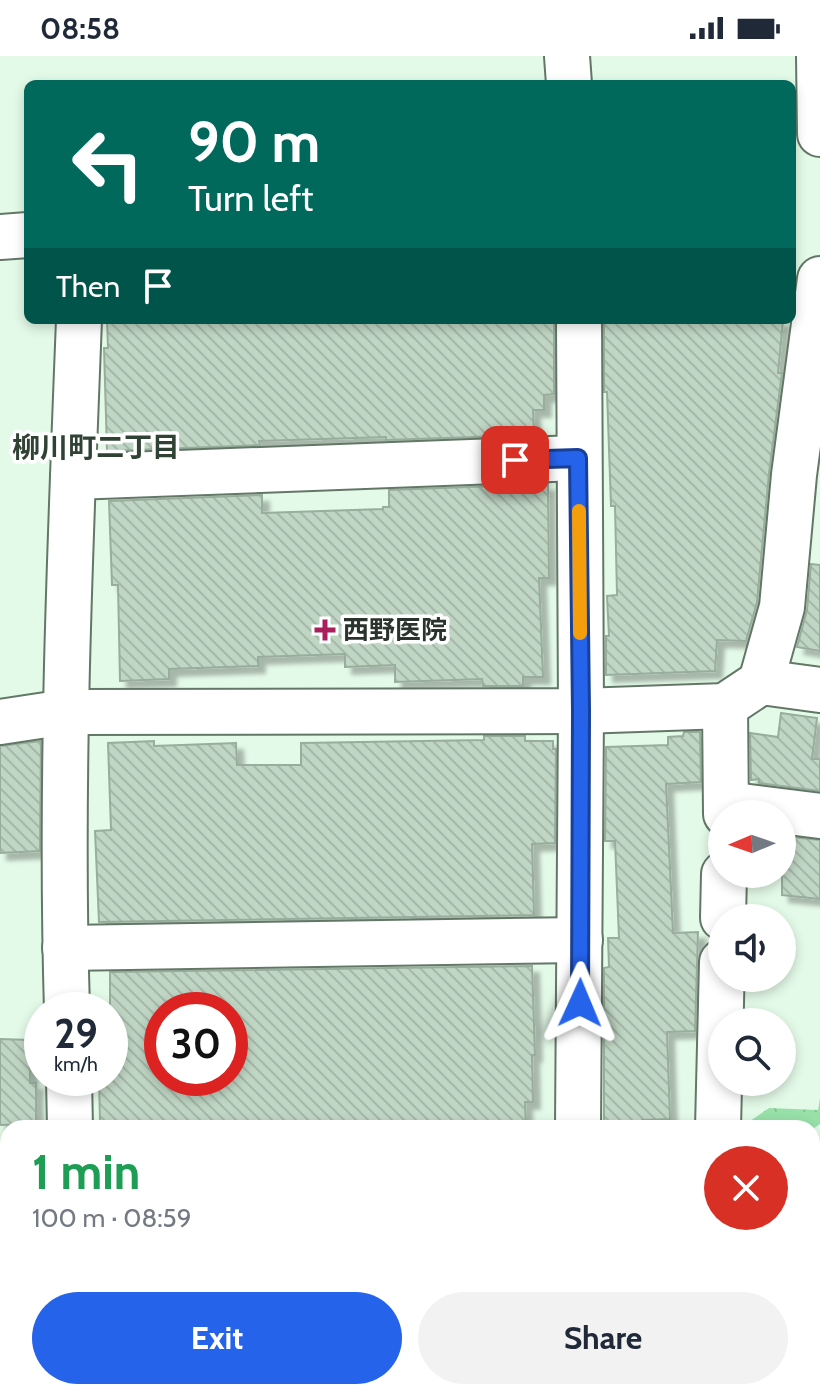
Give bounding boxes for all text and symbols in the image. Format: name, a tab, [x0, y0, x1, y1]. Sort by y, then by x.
text: 08:58	[40, 10, 120, 47]
text: 90 m	[188, 108, 320, 176]
icon: left	[56, 112, 160, 216]
text: Turn left	[188, 176, 313, 220]
icon: arrive	[136, 264, 180, 308]
text: Then	[56, 268, 120, 305]
pin	[481, 426, 549, 494]
district label: 柳川町二丁目	[12, 430, 180, 464]
icon: arrive	[493, 438, 537, 482]
place label: 西野医院	[343, 614, 447, 646]
marker: 西野医院	[314, 619, 336, 641]
north arrow	[708, 800, 796, 888]
map controls	[708, 800, 796, 1096]
button: sound	[708, 904, 796, 992]
position arrow	[538, 961, 622, 1045]
speed limit sign: 30	[144, 992, 248, 1096]
button: search	[708, 1008, 796, 1096]
text: 29	[54, 1009, 98, 1058]
text: km/h	[54, 1052, 98, 1076]
text: 1 min	[32, 1143, 140, 1201]
button: close	[704, 1146, 788, 1230]
text: 100 m · 08:59	[32, 1202, 191, 1234]
button: Exit	[32, 1292, 402, 1384]
button: Share	[418, 1292, 788, 1384]

